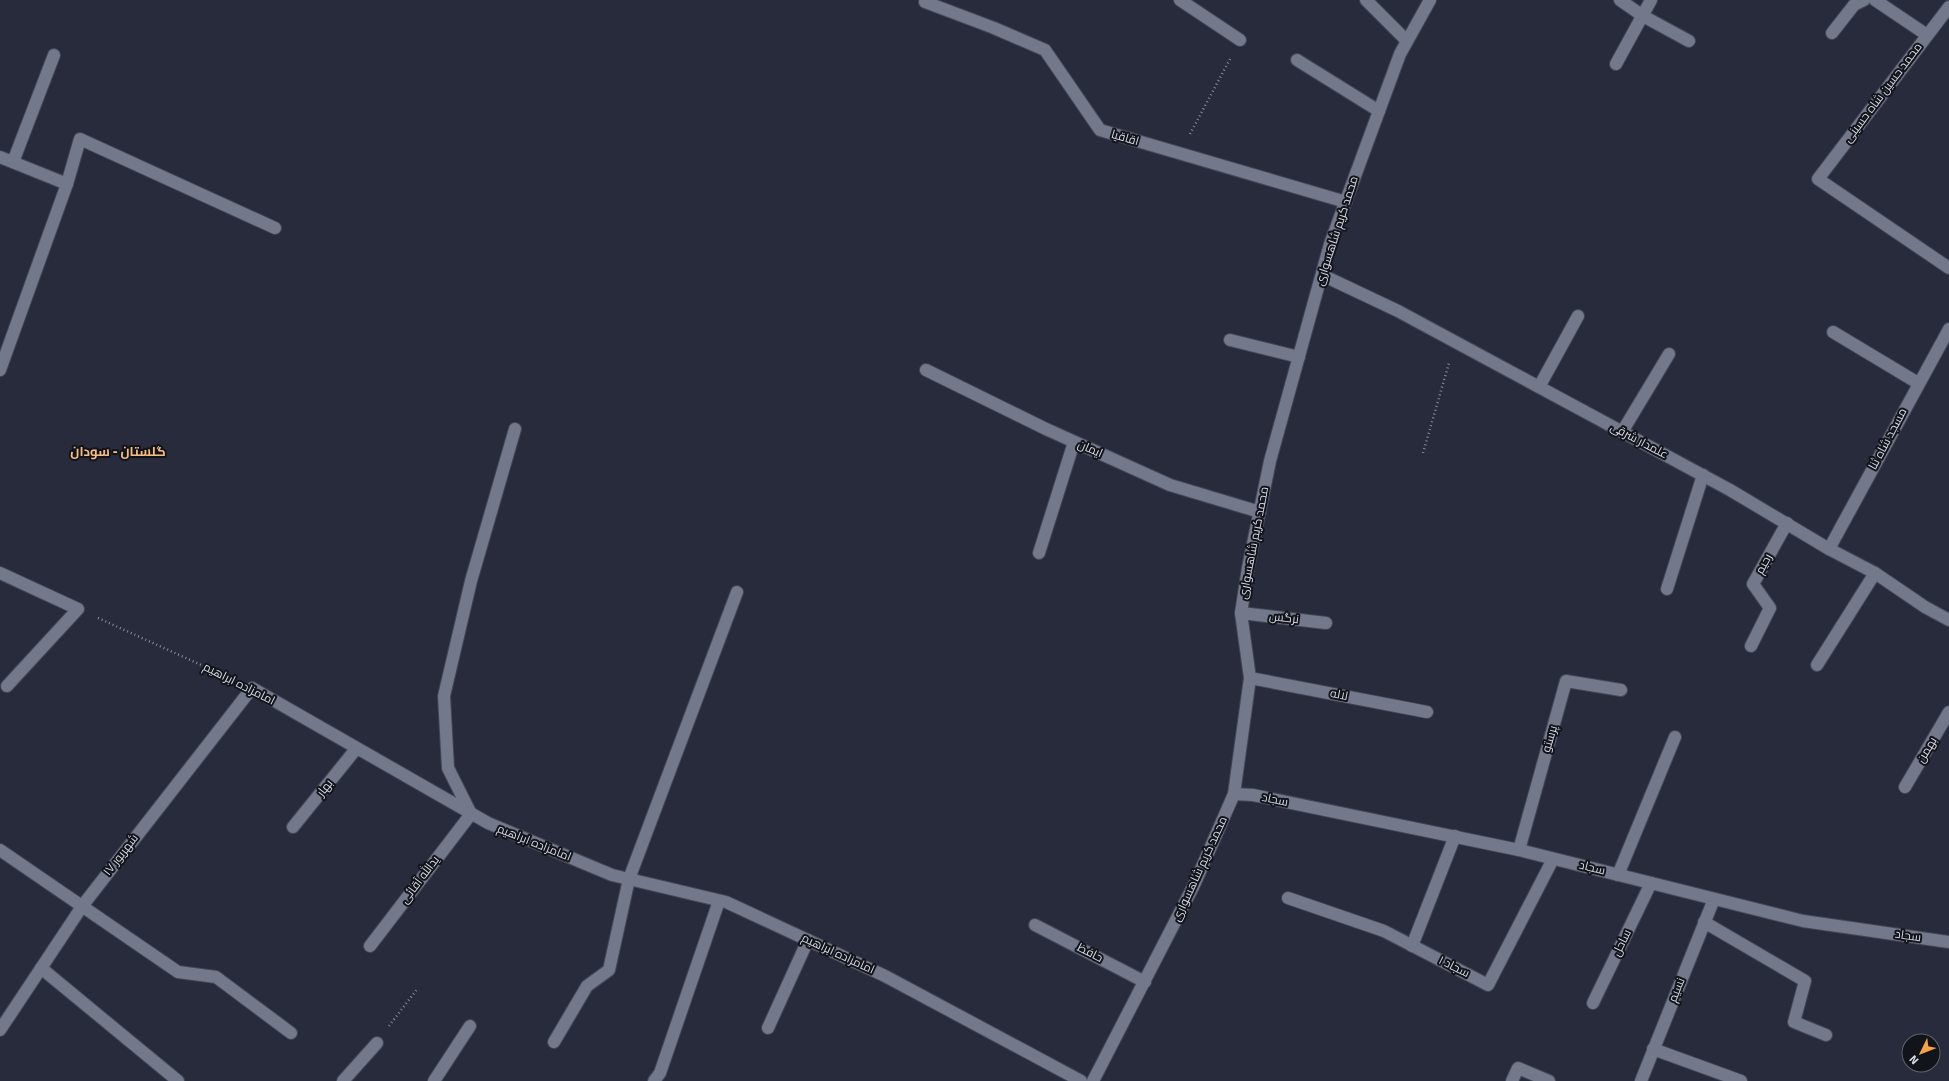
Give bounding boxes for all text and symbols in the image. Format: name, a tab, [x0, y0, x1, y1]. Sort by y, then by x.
street label: محمد حسین شاه حسینی	[1840, 40, 1926, 146]
street label: اقاقیا	[1109, 127, 1141, 149]
street label: محمد کریم شاهسواری	[1312, 174, 1362, 288]
street label: مسجد شاه ثنا	[1865, 406, 1911, 472]
street label: علمدار شرقی	[1608, 420, 1670, 462]
street label: ایمان	[1075, 437, 1105, 461]
district label: گلستان - سودان	[70, 444, 166, 460]
street label: محمد کریم شاهسواری	[1236, 485, 1272, 601]
street label: رحیم	[1752, 551, 1776, 577]
street label: نرگس	[1268, 609, 1300, 627]
street label: امامزاده ابراهیم	[201, 659, 277, 709]
street label: لاله	[1329, 686, 1349, 704]
street label: پرستو	[1539, 723, 1562, 754]
street label: بهمن	[1913, 734, 1941, 766]
street label: بهار	[313, 776, 336, 800]
street label: سجاد	[1260, 790, 1290, 810]
street label: محمد کریم شاهسواری	[1169, 814, 1231, 924]
street label: امامزاده ابراهیم	[495, 821, 573, 865]
street label: ۱۷ شهریور	[100, 831, 142, 879]
street label: یدالله آقائی	[396, 852, 443, 907]
street label: سجاد	[1577, 858, 1607, 879]
street label: ساحل	[1609, 927, 1635, 959]
street label: سجاد	[1894, 927, 1922, 945]
street label: امامزاده ابراهیم	[799, 931, 877, 977]
street label: حافظ	[1075, 940, 1105, 966]
street label: سجاد ۱	[1436, 953, 1472, 981]
street label: نسیم	[1665, 976, 1689, 1004]
north arrow	[1901, 1033, 1941, 1073]
text: N	[1907, 1052, 1921, 1067]

